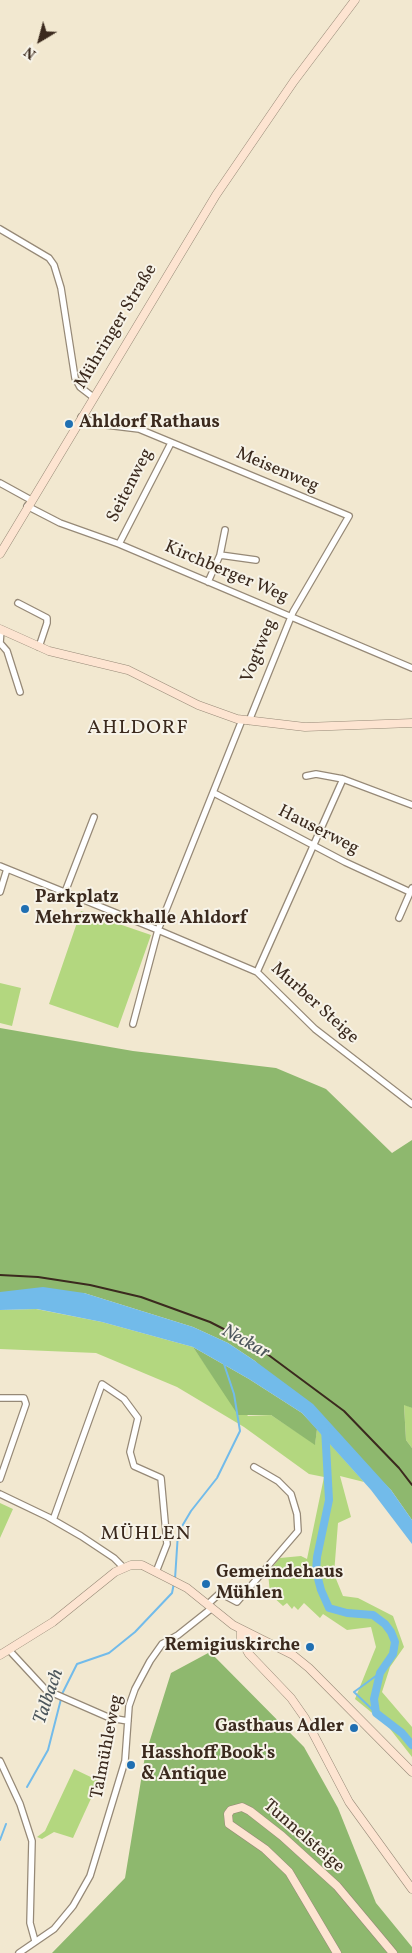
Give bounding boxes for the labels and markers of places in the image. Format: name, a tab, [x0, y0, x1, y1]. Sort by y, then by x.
place label: Ahldorf Rathaus	[79, 413, 220, 435]
marker: Ahldorf Rathaus	[63, 418, 75, 430]
place label: Parkplatz Mehrzweckhalle Ahldorf	[35, 888, 247, 931]
marker: Parkplatz Mehrzweckhalle Ahldorf	[19, 903, 31, 915]
place label: Gemeindehaus Mühlen	[216, 1563, 343, 1606]
marker: Gemeindehaus Mühlen	[200, 1578, 212, 1590]
place label: Remigiuskirche	[165, 1636, 300, 1658]
marker: Remigiuskirche	[304, 1641, 316, 1653]
place label: Gasthaus Adler	[215, 1717, 344, 1739]
marker: Gasthaus Adler	[348, 1722, 360, 1734]
place label: Hasshoff Book's & Antique	[141, 1744, 275, 1786]
marker: Hasshoff Book's & Antique	[125, 1759, 137, 1771]

